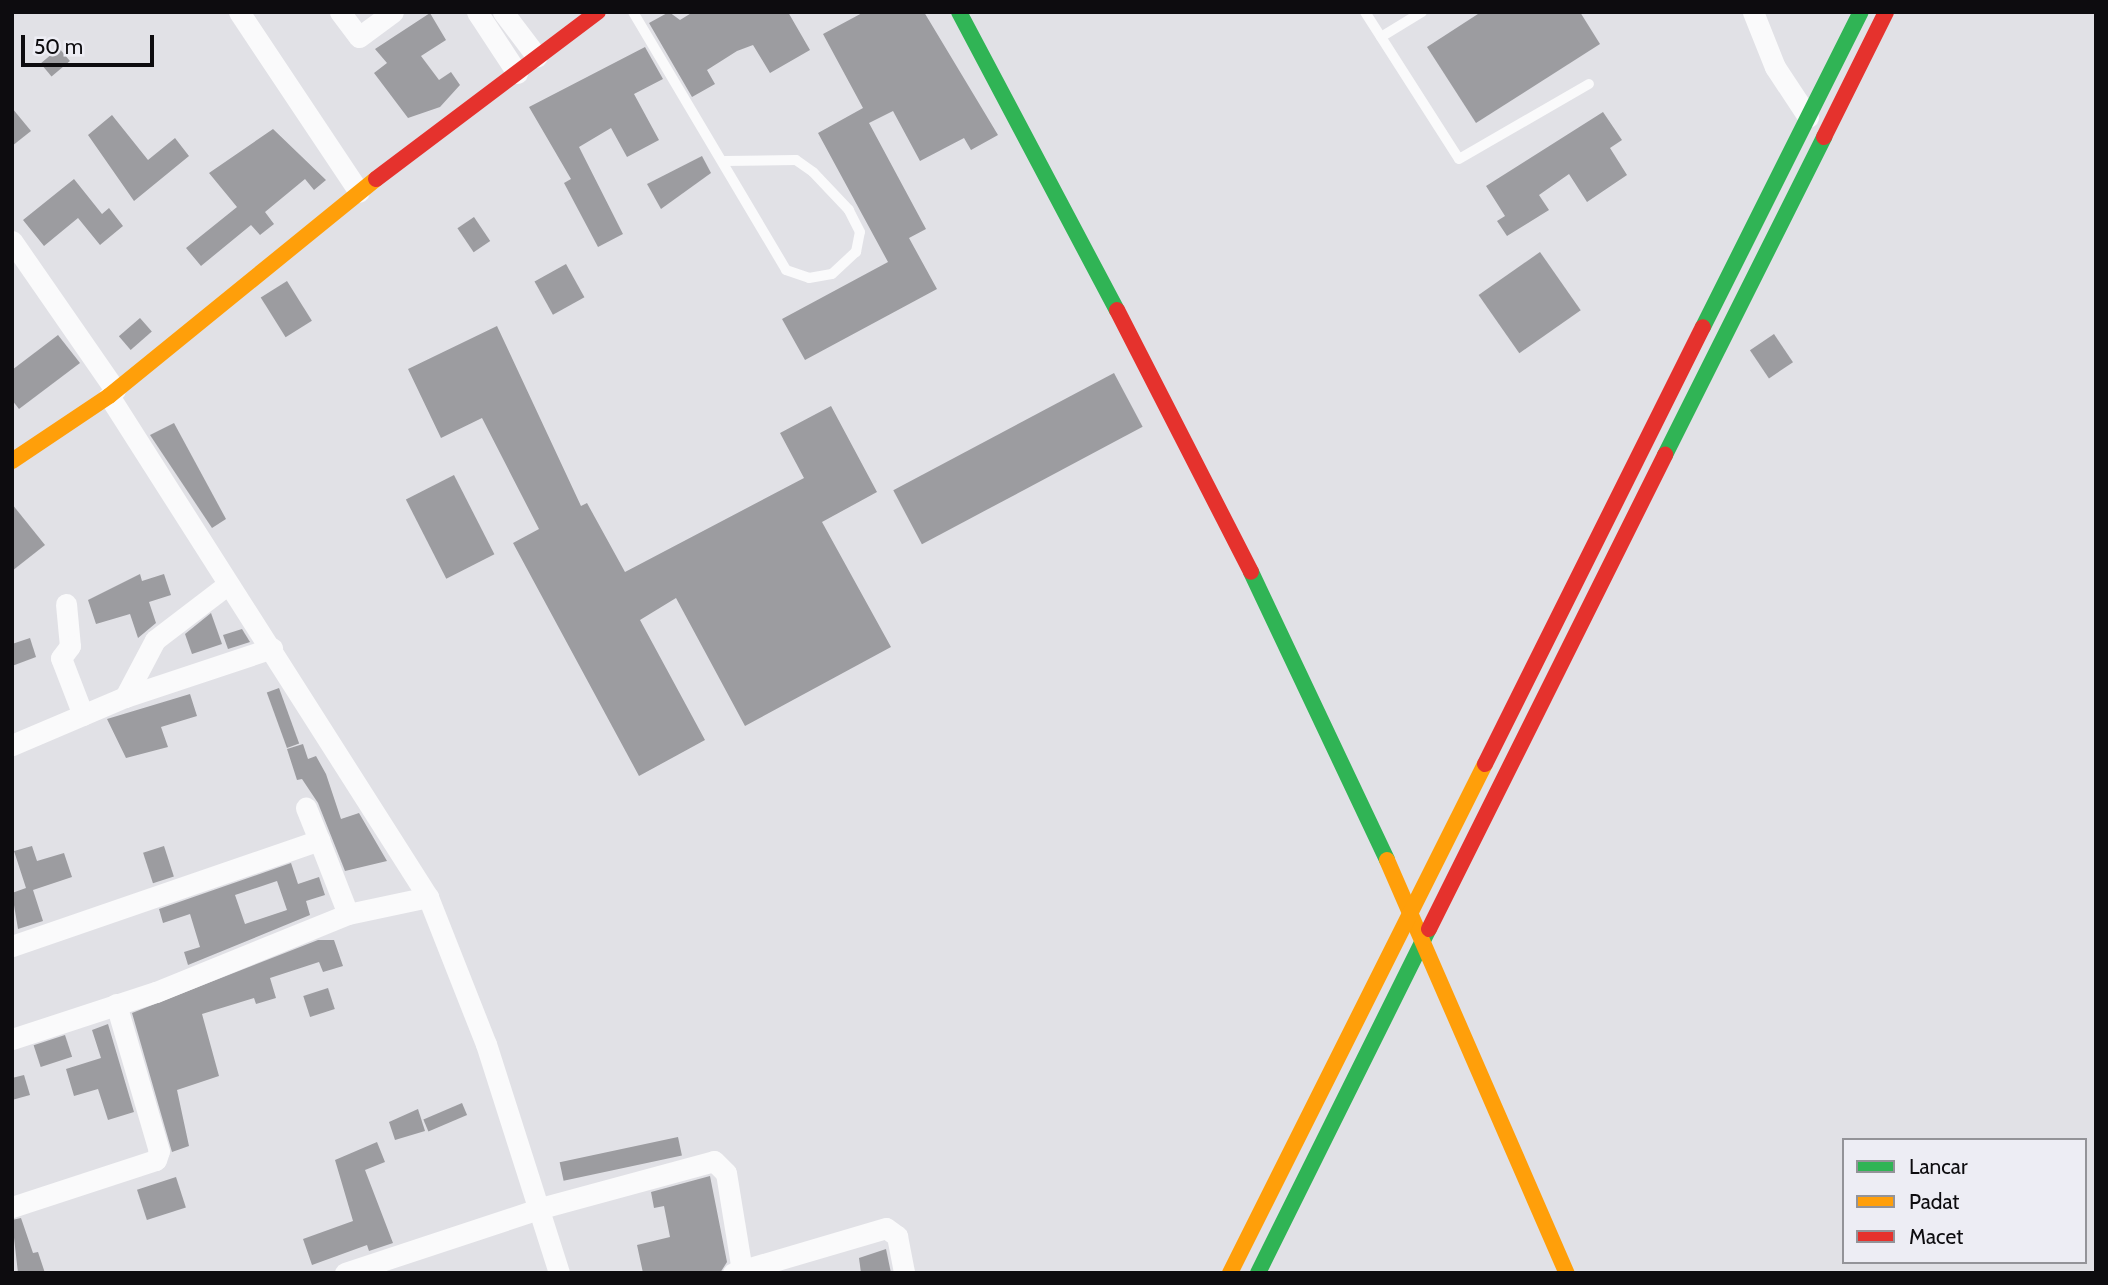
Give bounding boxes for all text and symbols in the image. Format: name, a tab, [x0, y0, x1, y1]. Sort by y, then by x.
scale bar	[24, 21, 158, 65]
text: 50 m	[34, 34, 83, 59]
legend	[1842, 1138, 2087, 1264]
text: Lancar	[1909, 1154, 1968, 1179]
text: Padat	[1909, 1189, 1959, 1214]
text: Macet	[1909, 1224, 1963, 1249]

